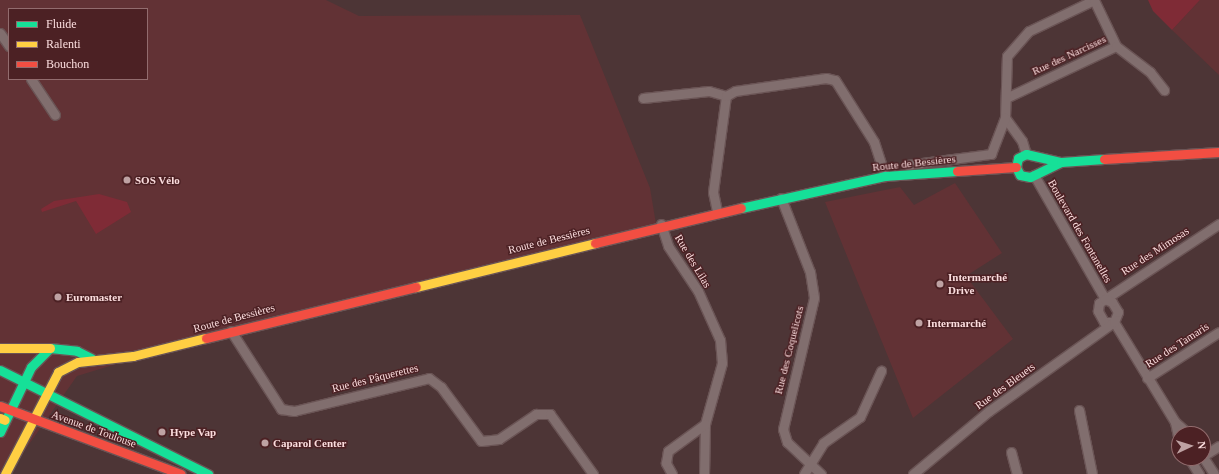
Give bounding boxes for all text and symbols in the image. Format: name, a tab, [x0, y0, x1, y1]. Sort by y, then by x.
legend	[8, 8, 148, 80]
text: Fluide	[46, 17, 77, 31]
street label: Rue des Narcisses	[1030, 32, 1108, 78]
text: Ralenti	[46, 37, 81, 51]
text: Bouchon	[46, 57, 89, 71]
street label: Route de Bessières	[872, 152, 956, 174]
place label: SOS Vélo	[135, 173, 180, 187]
marker: SOS Vélo	[122, 175, 132, 185]
street label: Boulevard des Fontanelles	[1045, 177, 1115, 285]
street label: Route de Bessières	[507, 223, 591, 257]
street label: Rue des Mimosas	[1119, 224, 1191, 278]
street label: Rue des Lilas	[672, 232, 714, 290]
place label: Intermarché Drive	[948, 271, 1007, 297]
marker: Intermarché Drive	[935, 279, 945, 289]
place label: Euromaster	[66, 290, 122, 304]
marker: Euromaster	[53, 292, 63, 302]
street label: Route de Bessières	[192, 301, 276, 335]
street label: Rue des Coquelicots	[772, 305, 806, 395]
place label: Intermarché	[927, 316, 986, 330]
marker: Intermarché	[914, 318, 924, 328]
street label: Rue des Tamaris	[1143, 320, 1211, 370]
street label: Rue des Bleuets	[972, 360, 1038, 412]
street label: Rue des Pâquerettes	[330, 361, 420, 395]
street label: Avenue de Toulouse	[50, 408, 138, 450]
place label: Hype Vap	[170, 425, 216, 439]
north arrow	[1171, 426, 1211, 466]
marker: Hype Vap	[157, 427, 167, 437]
place label: Caparol Center	[273, 436, 346, 450]
marker: Caparol Center	[260, 438, 270, 448]
text: N	[1196, 441, 1208, 450]

